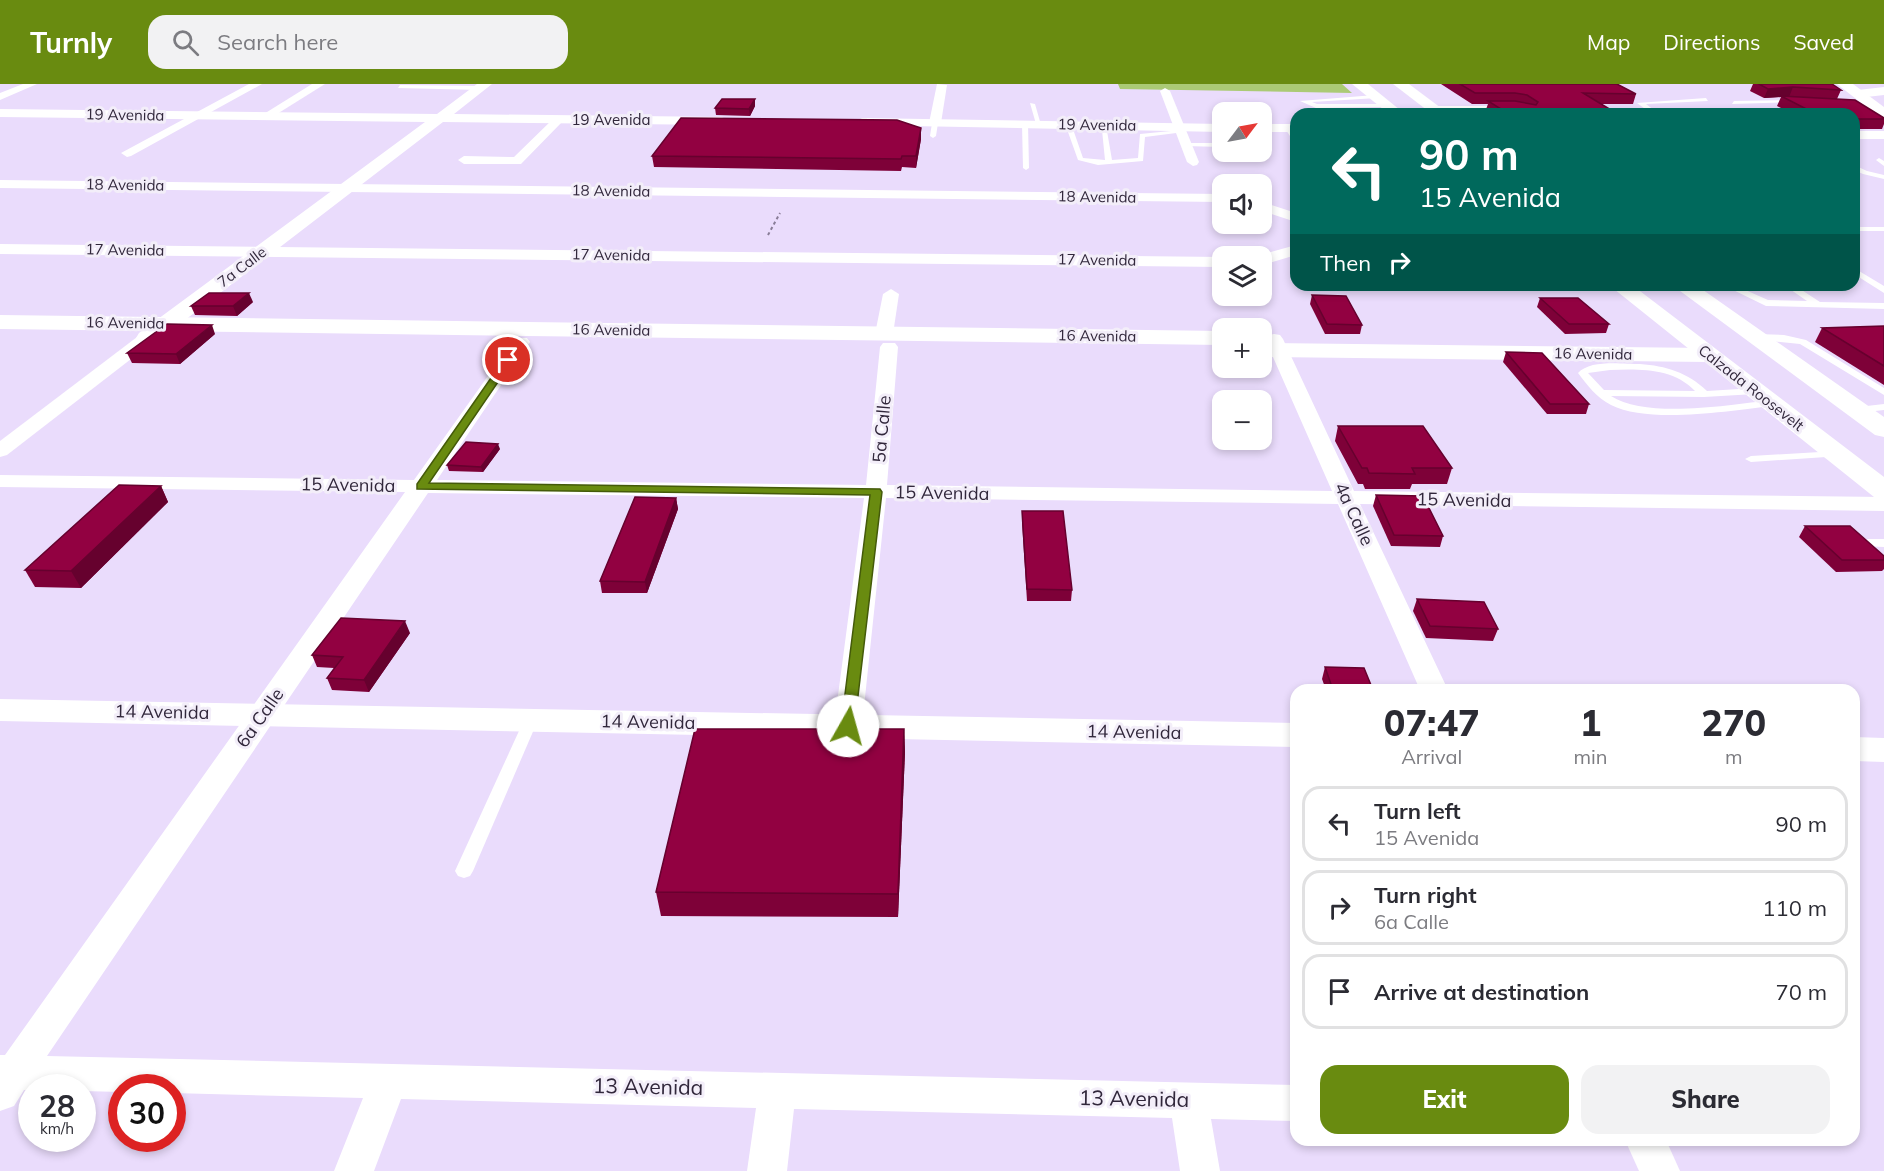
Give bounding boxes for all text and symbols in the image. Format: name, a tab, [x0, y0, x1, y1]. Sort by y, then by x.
search box	[148, 15, 568, 69]
text: Turnly	[30, 25, 112, 60]
icon: search	[169, 26, 202, 59]
text: Search here	[217, 28, 338, 56]
text: Map	[1587, 29, 1630, 55]
text: Directions	[1663, 29, 1760, 55]
text: Saved	[1793, 29, 1854, 55]
north arrow	[1212, 102, 1272, 162]
map controls	[1212, 102, 1272, 450]
street label: 19 Avenida	[85, 104, 165, 125]
street label: 19 Avenida	[572, 110, 650, 129]
street label: 19 Avenida	[1057, 114, 1137, 135]
text: 90 m	[1419, 128, 1519, 181]
icon: left	[1320, 132, 1398, 210]
street label: 18 Avenida	[85, 174, 165, 195]
button: sound	[1212, 174, 1272, 234]
street label: 18 Avenida	[571, 180, 651, 201]
text: 15 Avenida	[1419, 180, 1561, 214]
street label: 18 Avenida	[1057, 186, 1137, 207]
street label: 17 Avenida	[85, 239, 165, 260]
street label: 7a Calle	[214, 242, 270, 291]
street label: 17 Avenida	[571, 244, 651, 265]
button: layers	[1212, 246, 1272, 306]
icon: right	[1383, 246, 1416, 279]
street label: 17 Avenida	[1057, 249, 1137, 270]
text: Then	[1320, 249, 1371, 277]
street label: 16 Avenida	[85, 312, 165, 333]
button: +	[1212, 318, 1272, 378]
street label: 16 Avenida	[571, 319, 651, 340]
street label: 16 Avenida	[1057, 325, 1137, 346]
pin	[482, 334, 533, 385]
street label: Calzada Roosevelt	[1695, 340, 1808, 435]
icon: arrive	[491, 343, 524, 376]
street label: 16 Avenida	[1553, 343, 1633, 364]
button: −	[1212, 390, 1272, 450]
street label: 5a Calle	[867, 394, 896, 464]
street label: 15 Avenida	[300, 472, 396, 497]
street label: 4a Calle	[1330, 478, 1379, 549]
street label: 15 Avenida	[894, 480, 990, 505]
street label: 15 Avenida	[1416, 487, 1512, 512]
street label: 6a Calle	[231, 683, 288, 752]
position arrow	[816, 694, 880, 758]
street label: 14 Avenida	[114, 699, 210, 724]
text: 07:47	[1384, 700, 1480, 745]
text: 1	[1580, 700, 1601, 745]
text: 270	[1701, 700, 1766, 745]
street label: 14 Avenida	[600, 709, 696, 734]
street label: 14 Avenida	[1086, 719, 1182, 744]
text: Arrival	[1401, 744, 1462, 769]
text: min	[1573, 744, 1608, 769]
text: m	[1725, 744, 1743, 769]
text: Turn left	[1374, 797, 1461, 825]
icon: left	[1323, 807, 1356, 840]
text: 90 m	[1776, 810, 1827, 838]
text: 15 Avenida	[1374, 825, 1479, 850]
text: Turn right	[1374, 881, 1477, 909]
icon: right	[1323, 891, 1356, 924]
text: 110 m	[1762, 894, 1827, 922]
text: 6a Calle	[1374, 909, 1449, 934]
icon: arrive	[1323, 975, 1356, 1008]
text: Arrive at destination	[1374, 978, 1589, 1006]
text: 70 m	[1776, 978, 1827, 1006]
button: Exit	[1320, 1065, 1569, 1134]
button: Share	[1581, 1065, 1830, 1134]
street label: 13 Avenida	[593, 1072, 703, 1100]
speed limit sign: 30	[108, 1074, 186, 1152]
street label: 13 Avenida	[1079, 1084, 1189, 1112]
text: 28	[39, 1087, 75, 1125]
text: km/h	[40, 1119, 74, 1138]

